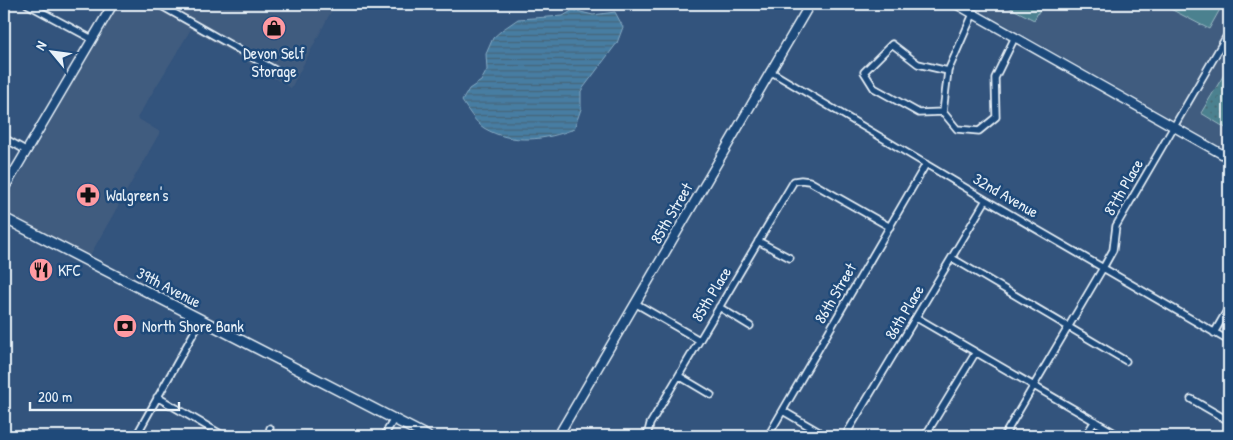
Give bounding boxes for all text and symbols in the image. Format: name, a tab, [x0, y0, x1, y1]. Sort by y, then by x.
shop icon: Devon Self Storage	[261, 15, 287, 41]
north arrow	[28, 28, 78, 78]
text: N	[30, 37, 51, 53]
place label: Devon Self Storage	[243, 42, 305, 82]
street label: 87th Place	[1098, 154, 1148, 219]
street label: 32nd Avenue	[969, 167, 1043, 223]
street label: 85th Street	[645, 178, 697, 247]
pharmacy icon: Walgreen's	[75, 182, 101, 208]
place label: Walgreen's	[106, 184, 168, 206]
restaurant icon: KFC	[28, 257, 54, 283]
street label: 86th Street	[809, 258, 861, 327]
place label: KFC	[58, 259, 81, 281]
street label: 39th Avenue	[133, 261, 206, 313]
street label: 85th Place	[686, 262, 736, 326]
street label: 86th Place	[879, 280, 929, 343]
bank icon: North Shore Bank	[112, 313, 138, 339]
place label: North Shore Bank	[142, 315, 244, 337]
scale bar	[30, 380, 179, 412]
text: 200 m	[38, 386, 72, 407]

